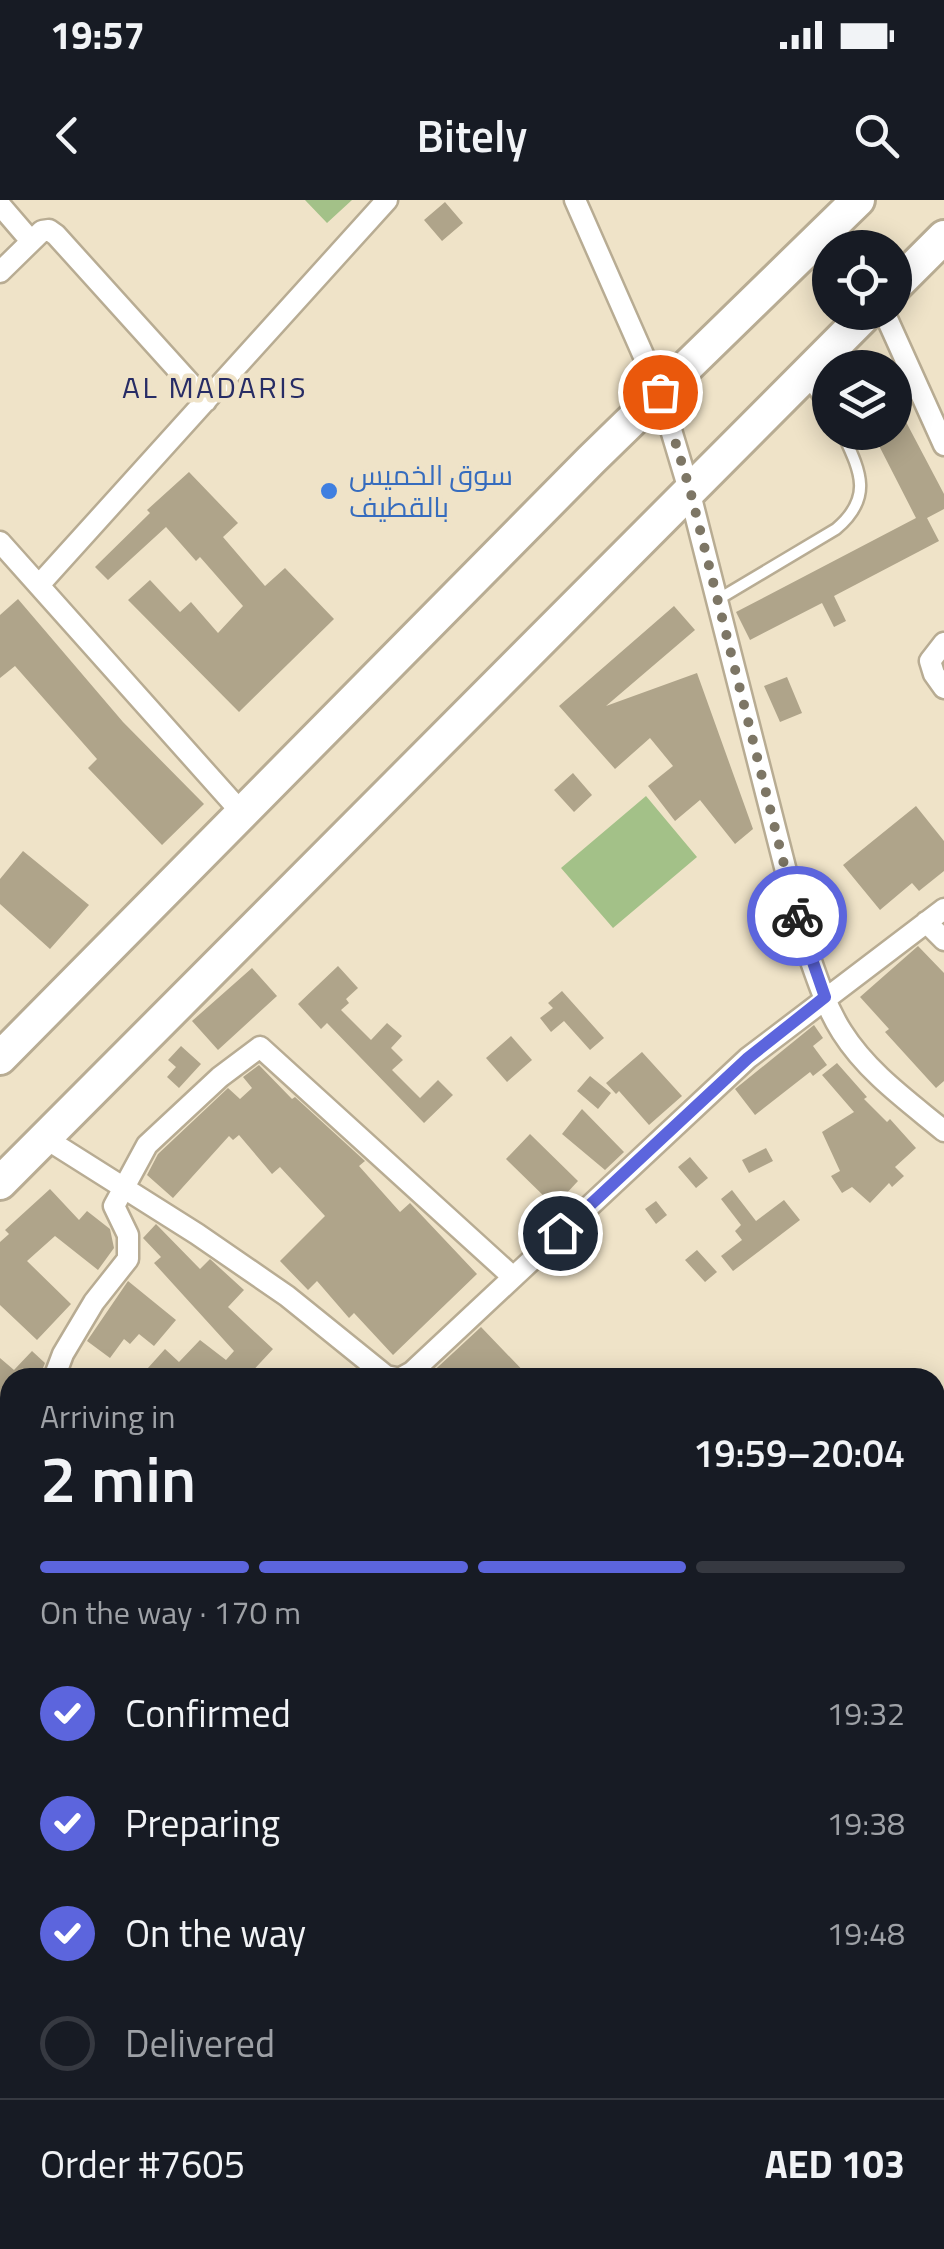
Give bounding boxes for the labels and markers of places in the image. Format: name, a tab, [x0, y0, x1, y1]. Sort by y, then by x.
pin	[618, 350, 703, 435]
place label: سوق الخميس بالقطيف	[349, 453, 513, 528]
marker: سوق الخميس بالقطيف	[318, 480, 340, 502]
pin	[518, 1191, 603, 1276]

